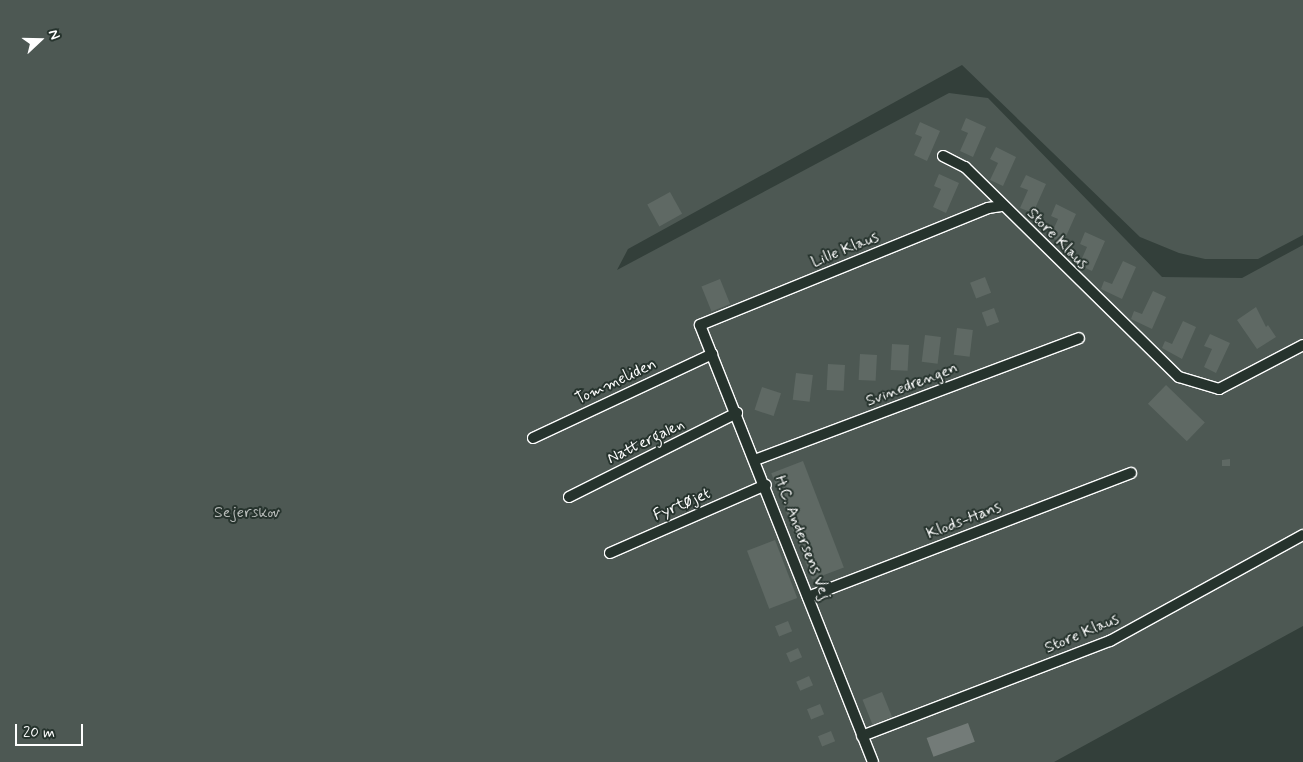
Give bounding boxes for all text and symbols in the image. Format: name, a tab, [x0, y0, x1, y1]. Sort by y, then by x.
north arrow	[15, 15, 65, 65]
text: N	[44, 27, 64, 42]
street label: Store Klaus	[1023, 205, 1091, 273]
street label: Lille Klaus	[810, 228, 880, 272]
street label: Tommeliden	[572, 355, 660, 409]
street label: Svinedrengen	[863, 359, 961, 411]
street label: Nattergalen	[604, 415, 688, 469]
street label: H.C. Andersens Vej	[769, 473, 835, 603]
street label: Fyrtøjet	[651, 484, 713, 526]
street label: Klods-Hans	[924, 498, 1004, 544]
park label: Sejerskov	[214, 503, 280, 523]
street label: Store Klaus	[1043, 610, 1121, 658]
scale bar	[18, 714, 85, 746]
text: 20 m	[23, 723, 55, 743]

